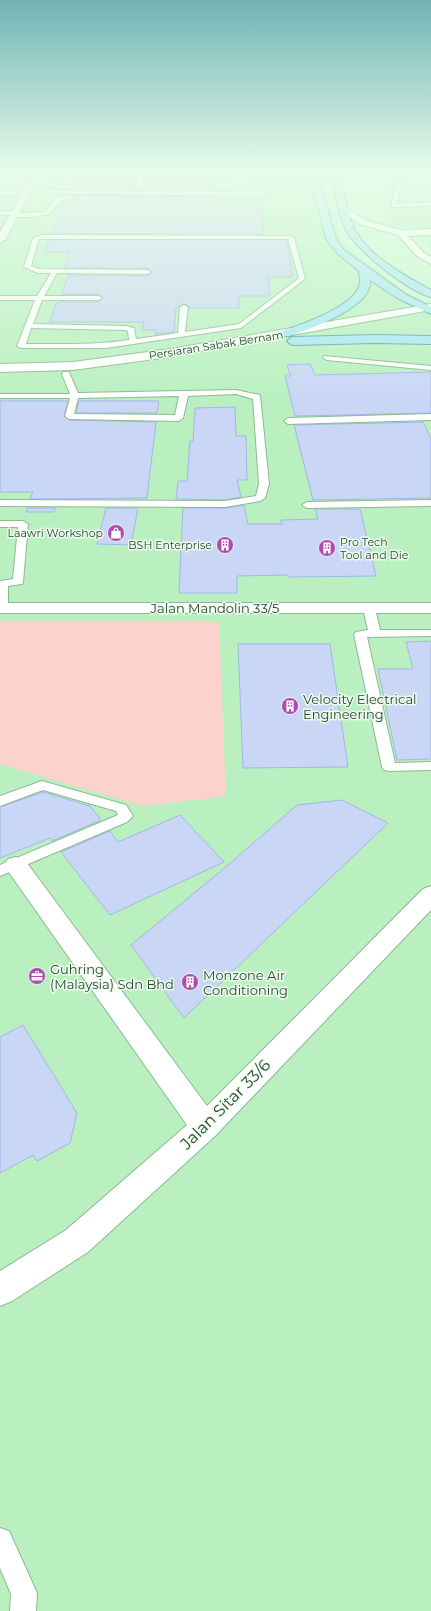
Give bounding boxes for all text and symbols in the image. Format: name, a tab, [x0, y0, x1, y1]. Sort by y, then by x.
street label: Persiaran Sabak Bernam	[148, 327, 284, 363]
shop icon: Laawri Workshop	[106, 523, 126, 543]
place label: Laawri Workshop	[7, 526, 103, 540]
building icon: BSH Enterprise	[215, 535, 235, 555]
place label: Pro Tech Tool and Die	[340, 535, 409, 562]
place label: BSH Enterprise	[128, 538, 212, 552]
building icon: Pro Tech Tool and Die	[317, 538, 337, 558]
street label: Jalan Mandolin 33/5	[150, 600, 279, 616]
place label: Velocity Electrical Engineering	[303, 691, 417, 722]
building icon: Velocity Electrical Engineering	[280, 696, 300, 716]
place label: Guhring (Malaysia) Sdn Bhd	[50, 961, 174, 992]
office icon: Guhring (Malaysia) Sdn Bhd	[27, 966, 47, 986]
place label: Monzone Air Conditioning	[203, 967, 288, 998]
building icon: Monzone Air Conditioning	[180, 972, 200, 992]
street label: Jalan Sitar 33/6	[176, 1055, 274, 1154]

